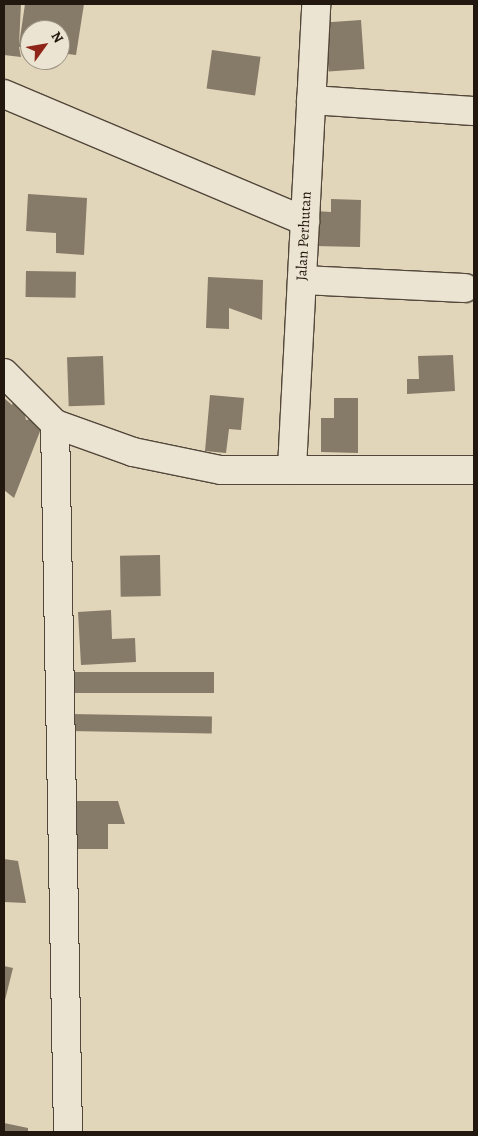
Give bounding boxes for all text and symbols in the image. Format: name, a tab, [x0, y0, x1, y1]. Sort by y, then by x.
north arrow	[20, 20, 70, 70]
text: N	[47, 28, 68, 47]
street label: Jalan Perhutan	[293, 191, 315, 281]

